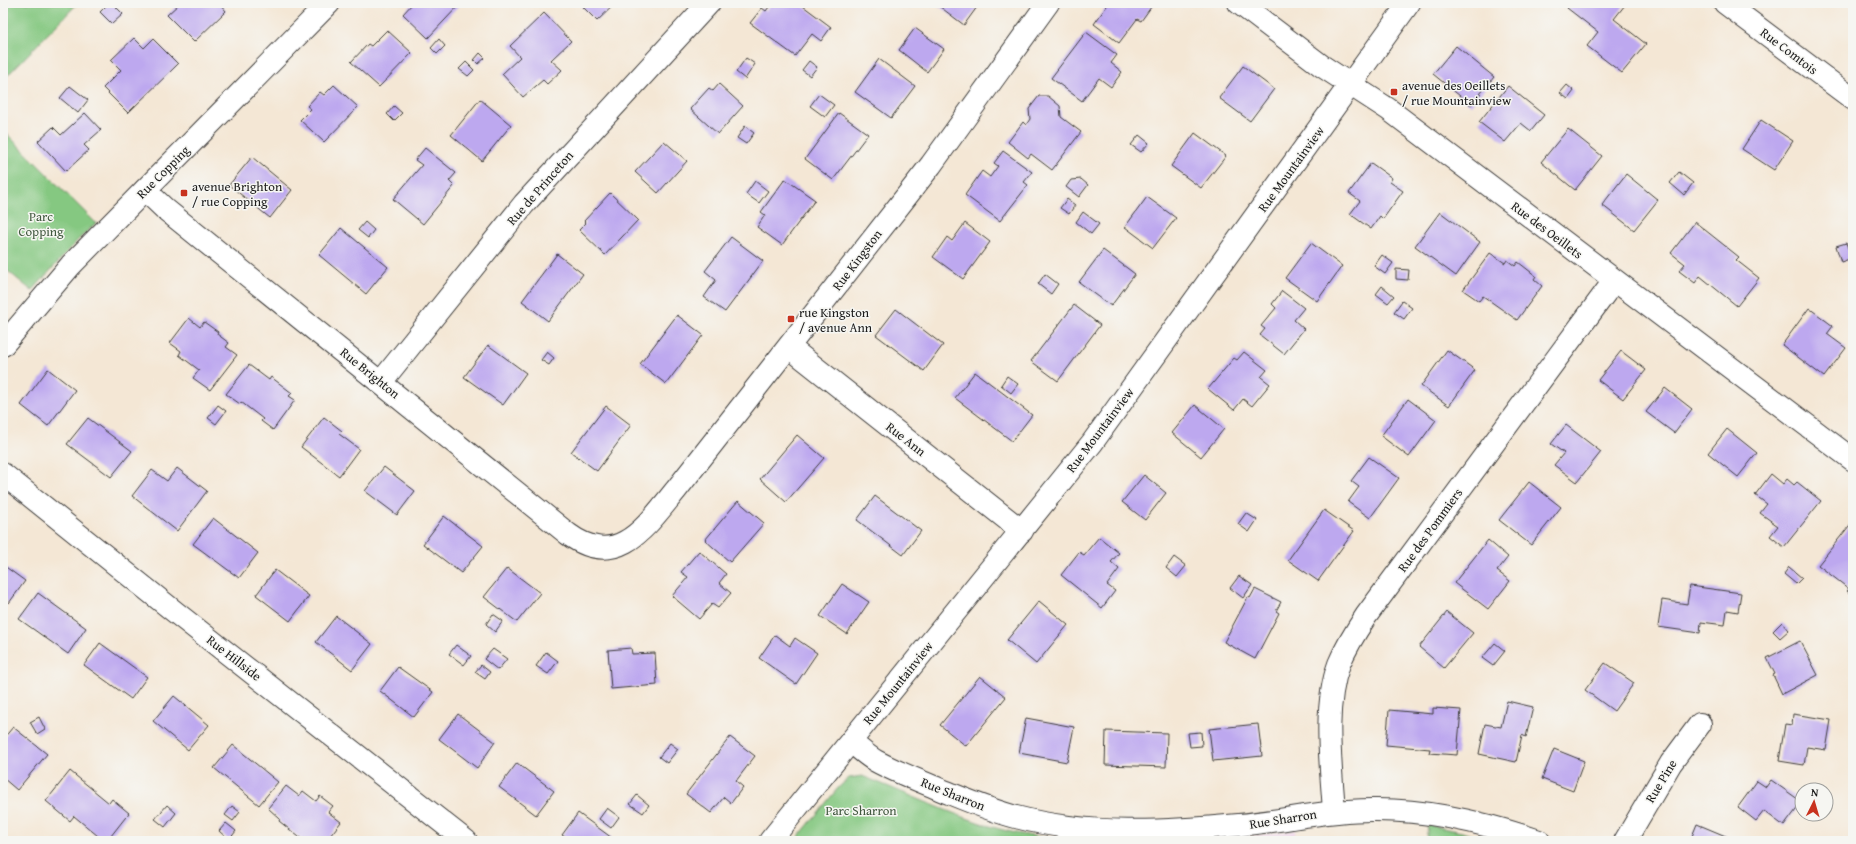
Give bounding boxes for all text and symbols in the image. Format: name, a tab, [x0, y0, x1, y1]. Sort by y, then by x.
street label: Rue Comtois	[1756, 23, 1822, 79]
place label: avenue des Oeillets / rue Mountainview	[1402, 76, 1512, 110]
marker: avenue des Oeillets / rue Mountainview	[1389, 87, 1399, 97]
street label: Rue Mountainview	[1253, 121, 1329, 216]
street label: Rue Copping	[132, 141, 194, 203]
street label: Rue de Princeton	[502, 146, 578, 229]
place label: avenue Brighton / rue Copping	[192, 177, 283, 211]
marker: avenue Brighton / rue Copping	[179, 188, 189, 198]
street label: Rue des Oeillets	[1507, 197, 1587, 263]
park label: Parc Copping	[18, 207, 64, 241]
street label: Rue Kingston	[828, 225, 887, 295]
place label: rue Kingston / avenue Ann	[799, 303, 873, 337]
marker: rue Kingston / avenue Ann	[786, 314, 796, 324]
street label: Rue Brighton	[336, 343, 405, 404]
street label: Rue Mountainview	[1062, 383, 1139, 477]
street label: Rue Ann	[882, 417, 931, 461]
street label: Rue des Pommiers	[1393, 484, 1467, 576]
street label: Rue Hillside	[203, 631, 265, 685]
street label: Rue Mountainview	[858, 637, 938, 729]
street label: Rue Pine	[1641, 756, 1681, 806]
street label: Rue Sharron	[918, 773, 989, 816]
north arrow	[1794, 782, 1834, 822]
text: N	[1811, 784, 1820, 800]
park label: Parc Sharron	[825, 801, 897, 820]
street label: Rue Sharron	[1248, 804, 1319, 834]

